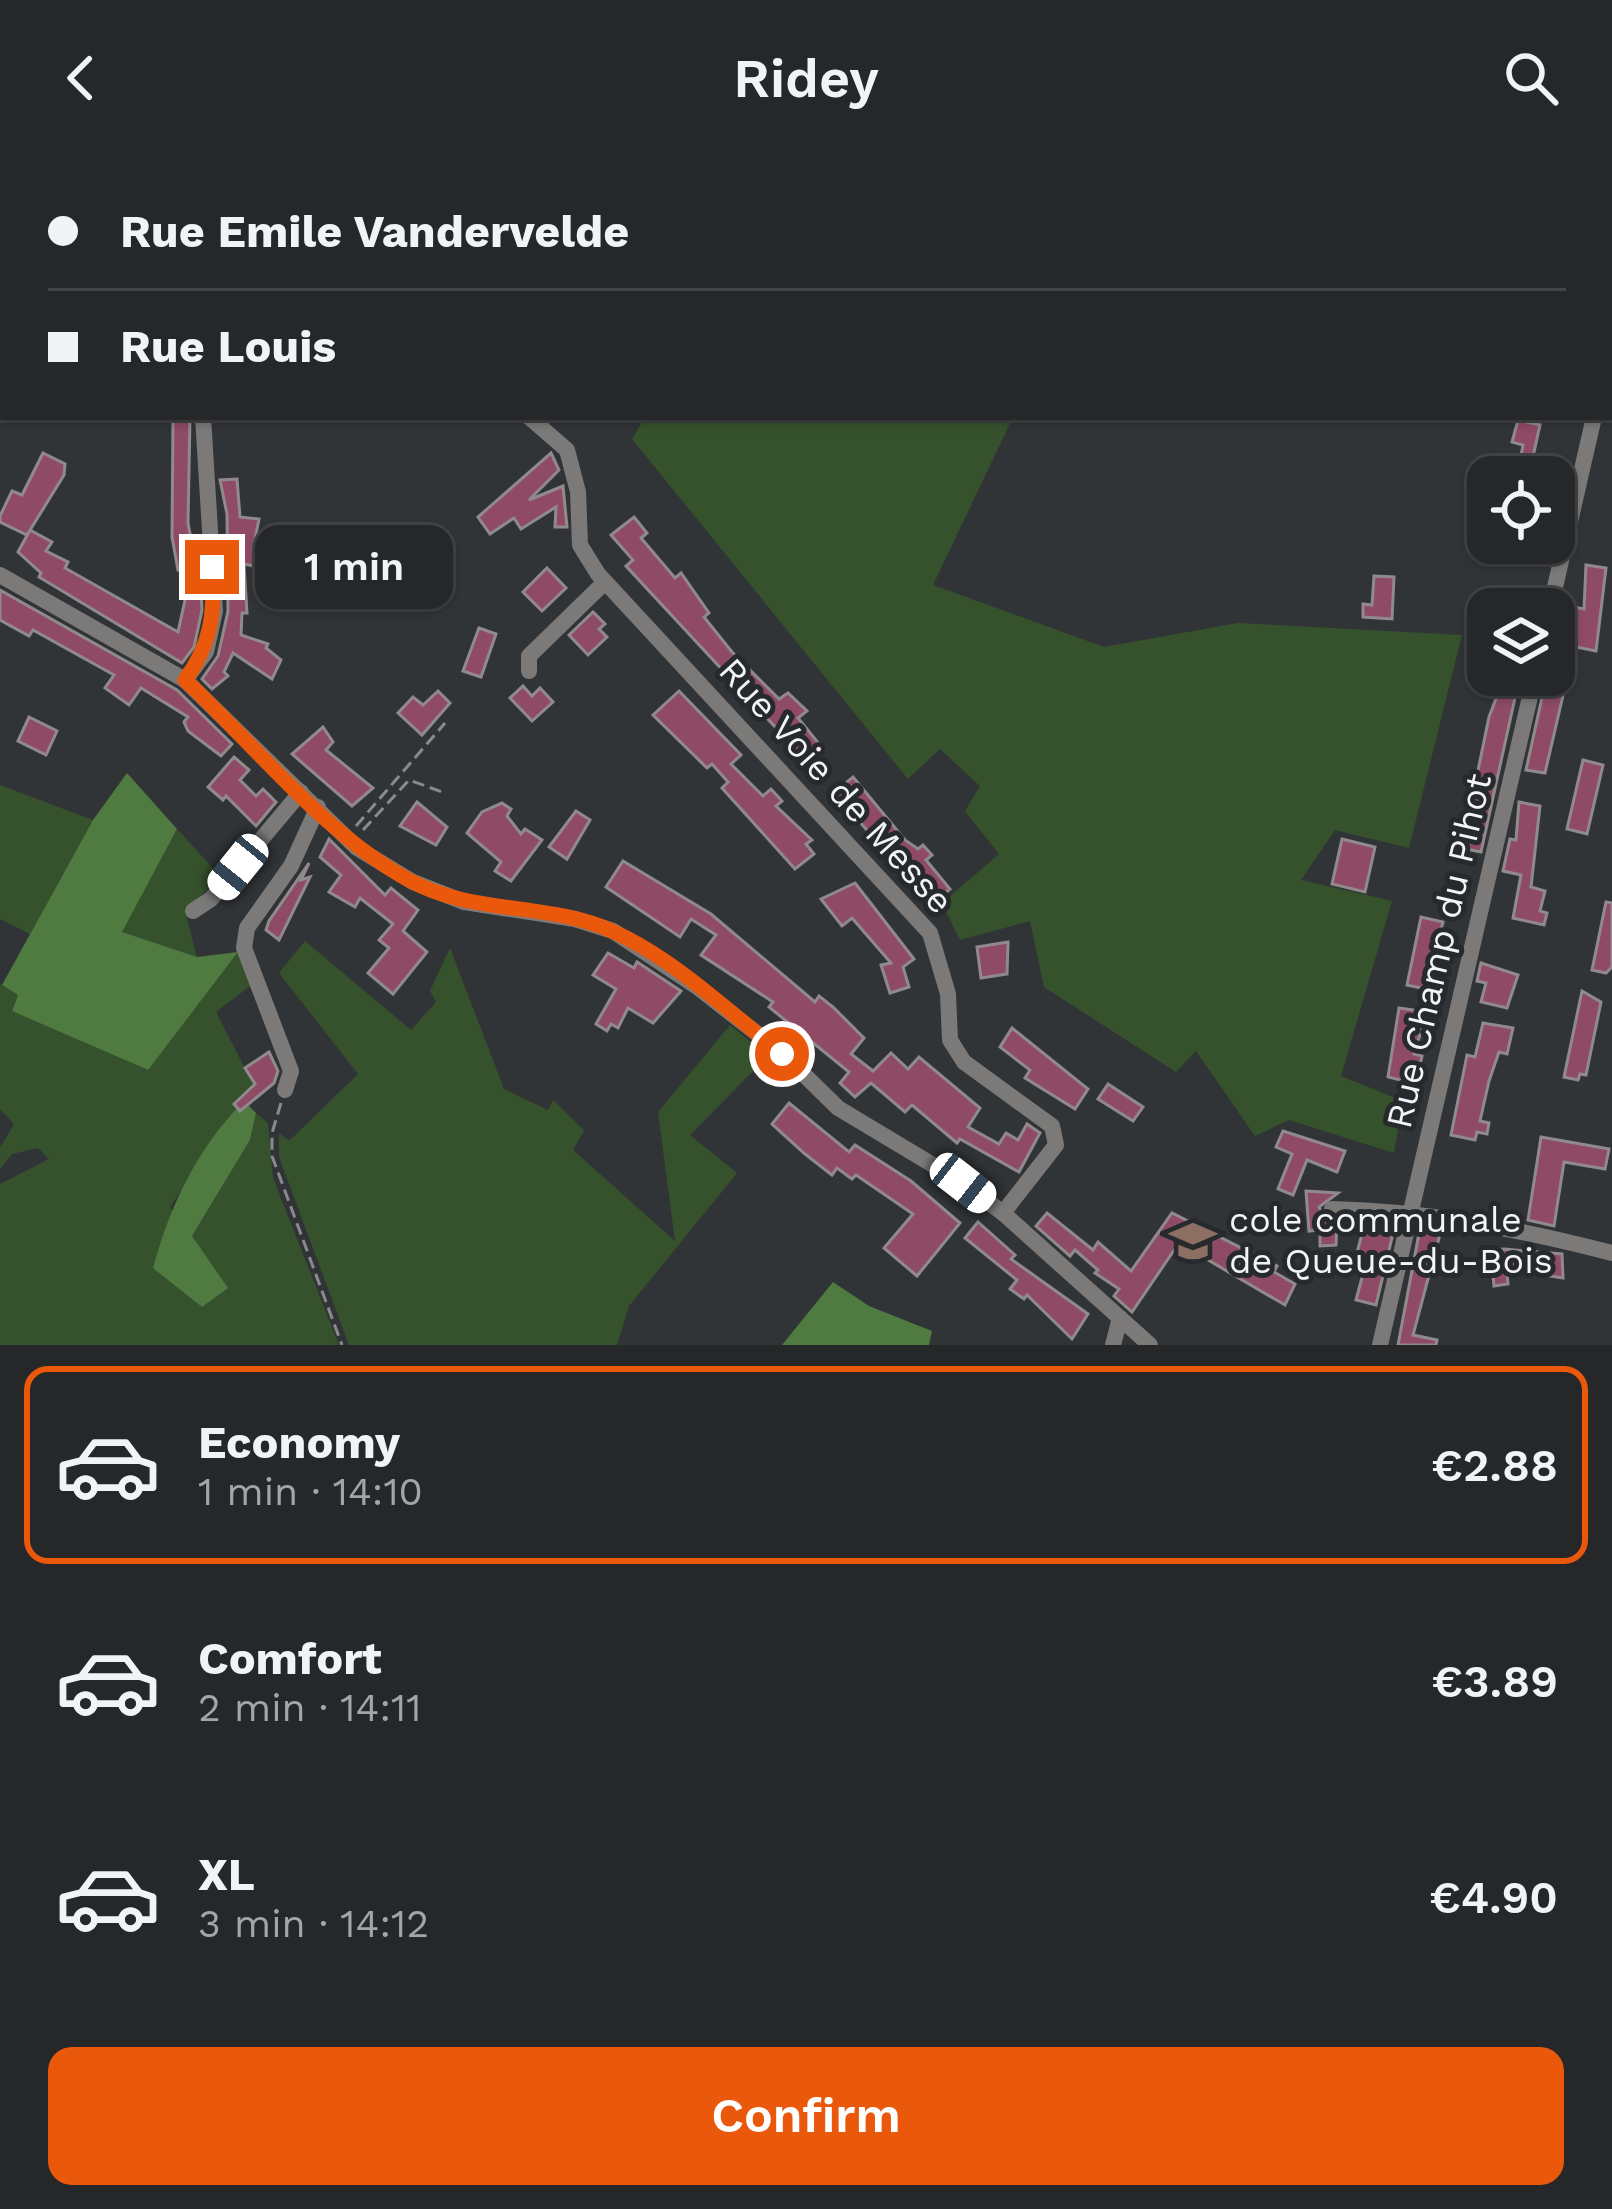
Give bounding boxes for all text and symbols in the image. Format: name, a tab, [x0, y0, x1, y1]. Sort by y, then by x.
icon: back	[48, 45, 114, 111]
icon: search	[1498, 45, 1564, 111]
text: Ridey	[733, 47, 879, 110]
text: Rue Emile Vandervelde	[120, 205, 629, 258]
text: Rue Louis	[120, 320, 336, 373]
map controls	[1467, 456, 1575, 696]
button: locate	[1467, 456, 1575, 564]
callout: 1 min	[254, 525, 452, 609]
route end	[185, 540, 239, 594]
text: 1 min	[304, 544, 404, 589]
button: layers	[1467, 588, 1575, 696]
street label: Rue Voie de Messe	[710, 650, 962, 922]
street label: Rue Champ du Pihot	[1378, 770, 1500, 1132]
car	[201, 828, 275, 906]
route start	[755, 1027, 809, 1081]
car	[924, 1147, 1002, 1219]
place label: cole communale de Queue-du-Bois	[1229, 1199, 1553, 1282]
school or university icon: cole communale de Queue-du-Bois	[1168, 1216, 1218, 1266]
icon: car	[54, 1411, 162, 1519]
text: Economy	[198, 1416, 400, 1469]
text: €2.88	[1431, 1439, 1558, 1492]
text: 1 min · 14:10	[198, 1469, 423, 1514]
icon: car	[54, 1627, 162, 1735]
text: Comfort	[198, 1632, 382, 1685]
text: €3.89	[1432, 1655, 1558, 1708]
text: 2 min · 14:11	[198, 1685, 421, 1730]
icon: car	[54, 1843, 162, 1951]
text: XL	[198, 1848, 255, 1901]
text: €4.90	[1429, 1871, 1558, 1924]
text: 3 min · 14:12	[198, 1901, 429, 1946]
button: Confirm	[48, 2047, 1564, 2185]

